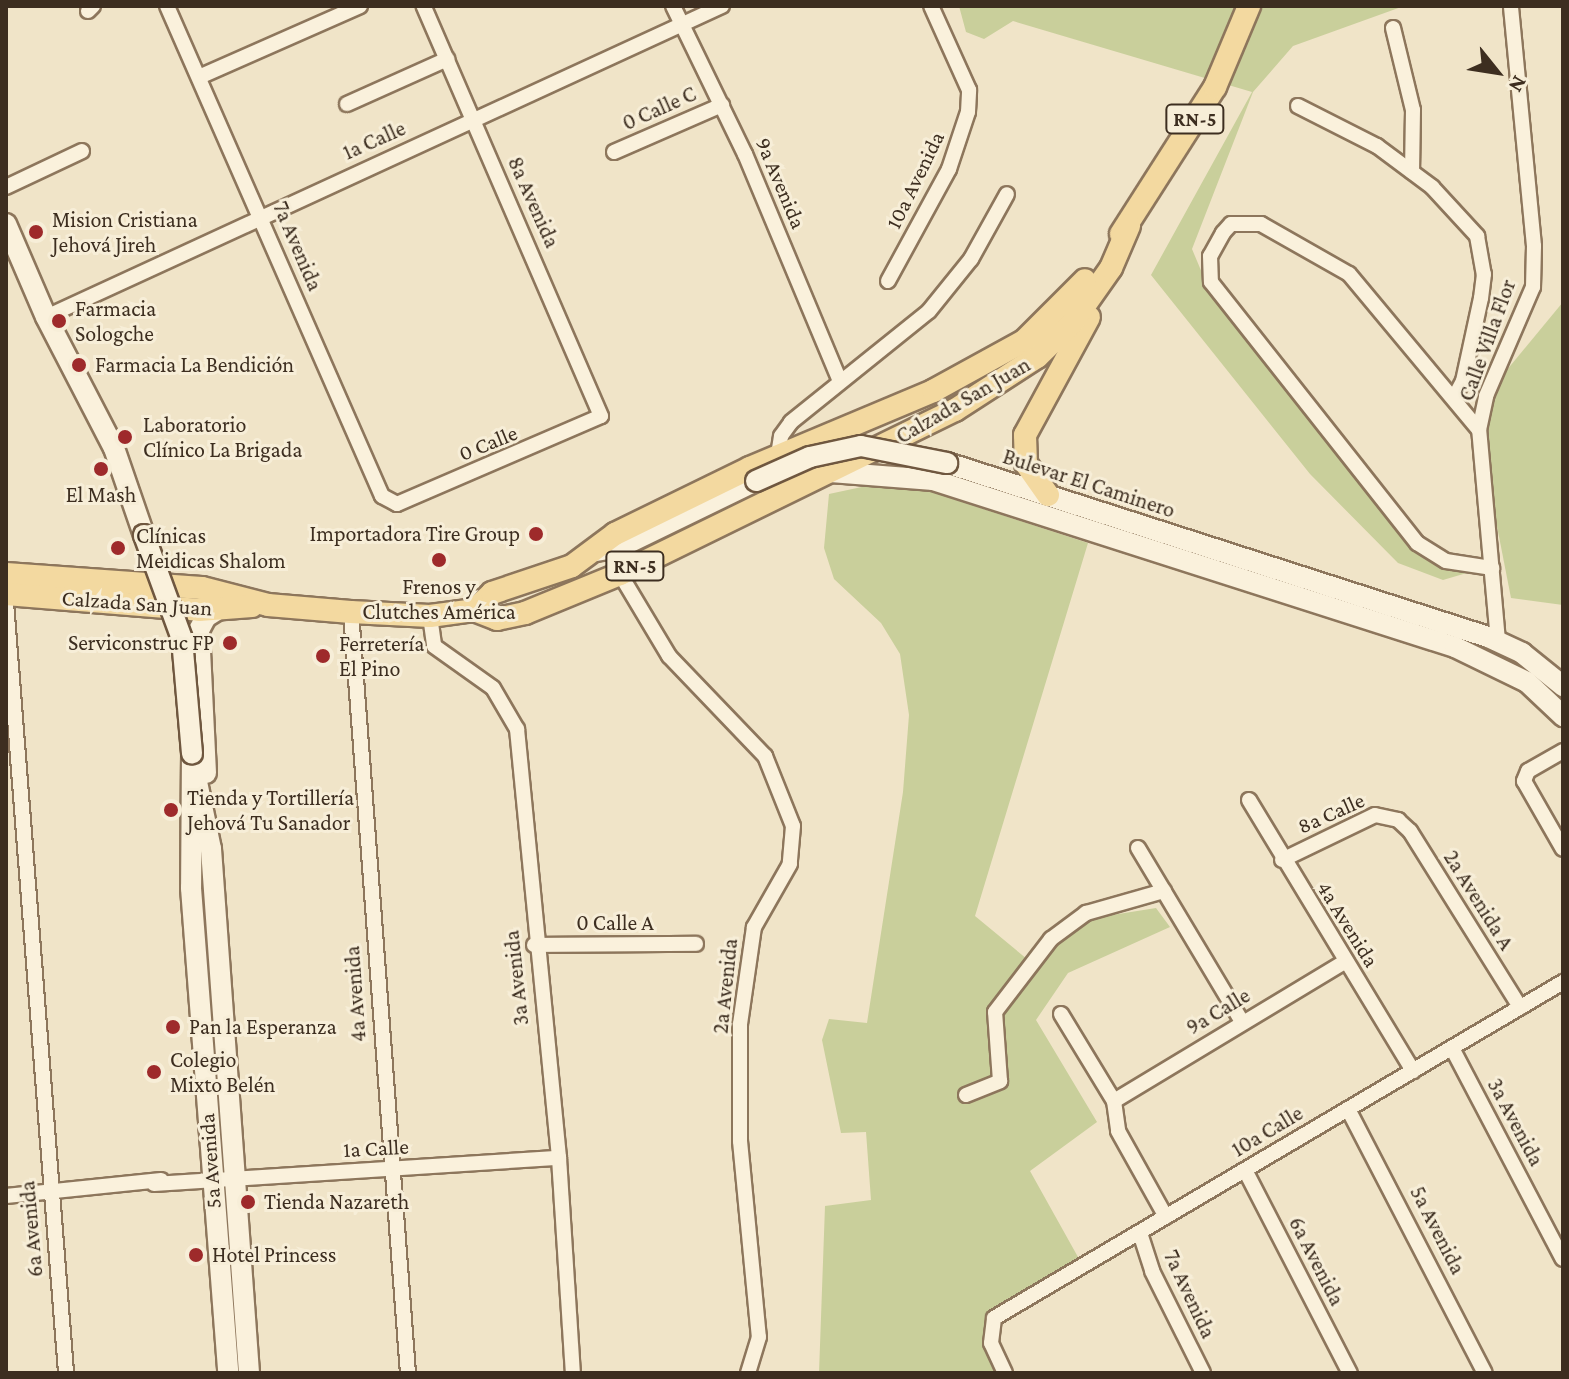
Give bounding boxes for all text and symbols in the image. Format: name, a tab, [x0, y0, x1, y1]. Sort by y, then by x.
north arrow	[1457, 32, 1537, 112]
text: N	[1504, 72, 1533, 97]
street label: 0 Calle C	[618, 80, 700, 136]
road number: RN-5	[1165, 103, 1225, 135]
street label: 1a Calle	[339, 115, 409, 165]
street label: 10a Avenida	[880, 127, 950, 233]
street label: 9a Avenida	[750, 133, 812, 233]
street label: 8a Avenida	[502, 152, 566, 252]
street label: 7a Avenida	[267, 197, 329, 295]
place label: Mision Cristiana Jehová Jireh	[52, 206, 198, 258]
marker: Mision Cristiana Jehová Jireh	[27, 223, 45, 241]
street label: Calle Villa Flor	[1453, 276, 1521, 404]
place label: Farmacia Sologche	[75, 295, 156, 346]
marker: Farmacia Sologche	[50, 312, 68, 330]
street label: Calzada San Juan	[891, 351, 1035, 449]
place label: Farmacia La Bendición	[95, 352, 294, 378]
marker: Farmacia La Bendición	[70, 356, 88, 374]
place label: Laboratorio Clínico La Brigada	[143, 411, 303, 462]
street label: 0 Calle	[455, 419, 521, 467]
marker: Laboratorio Clínico La Brigada	[114, 426, 136, 448]
street label: Bulevar El Caminero	[1000, 443, 1178, 523]
marker: El Mash	[92, 460, 110, 478]
place label: El Mash	[66, 482, 136, 508]
place label: Importadora Tire Group	[310, 521, 520, 547]
place label: Clínicas Meidicas Shalom	[136, 522, 286, 574]
marker: Importadora Tire Group	[527, 525, 545, 543]
marker: Clínicas Meidicas Shalom	[107, 537, 129, 559]
road number: RN-5	[605, 550, 665, 582]
marker: Frenos y Clutches América	[430, 551, 448, 569]
place label: Frenos y Clutches América	[362, 573, 516, 624]
street label: Calzada San Juan	[61, 585, 213, 621]
place label: Serviconstruc FP	[68, 630, 214, 656]
place label: Ferretería El Pino	[339, 630, 424, 682]
marker: Serviconstruc FP	[221, 634, 239, 652]
marker: Ferretería El Pino	[314, 647, 332, 665]
place label: Tienda y Tortillería Jehová Tu Sanador	[187, 784, 354, 836]
street label: 8a Calle	[1293, 787, 1369, 839]
marker: Tienda y Tortillería Jehová Tu Sanador	[162, 801, 180, 819]
street label: 2a Avenida A	[1438, 845, 1520, 955]
street label: 4a Avenida	[1311, 876, 1385, 972]
street label: 0 Calle A	[576, 910, 654, 936]
street label: 3a Avenida	[498, 929, 534, 1027]
street label: 2a Avenida	[707, 937, 743, 1035]
street label: 4a Avenida	[338, 945, 372, 1043]
street label: 9a Calle	[1181, 982, 1255, 1040]
place label: Pan la Esperanza	[189, 1014, 337, 1040]
marker: Pan la Esperanza	[164, 1018, 182, 1036]
place label: Colegio Mixto Belén	[170, 1046, 275, 1098]
marker: Colegio Mixto Belén	[145, 1063, 163, 1081]
street label: 3a Avenida	[1482, 1074, 1550, 1170]
street label: 10a Calle	[1227, 1100, 1307, 1162]
street label: 5a Avenida	[193, 1112, 227, 1210]
street label: 1a Calle	[342, 1133, 410, 1163]
street label: 6a Avenida	[14, 1180, 48, 1278]
street label: 5a Avenida	[1405, 1181, 1471, 1279]
place label: Tienda Nazareth	[264, 1189, 409, 1215]
marker: Tienda Nazareth	[239, 1193, 257, 1211]
street label: 6a Avenida	[1283, 1212, 1351, 1310]
place label: Hotel Princess	[212, 1242, 336, 1268]
street label: 7a Avenida	[1158, 1245, 1222, 1343]
marker: Hotel Princess	[187, 1246, 205, 1264]

